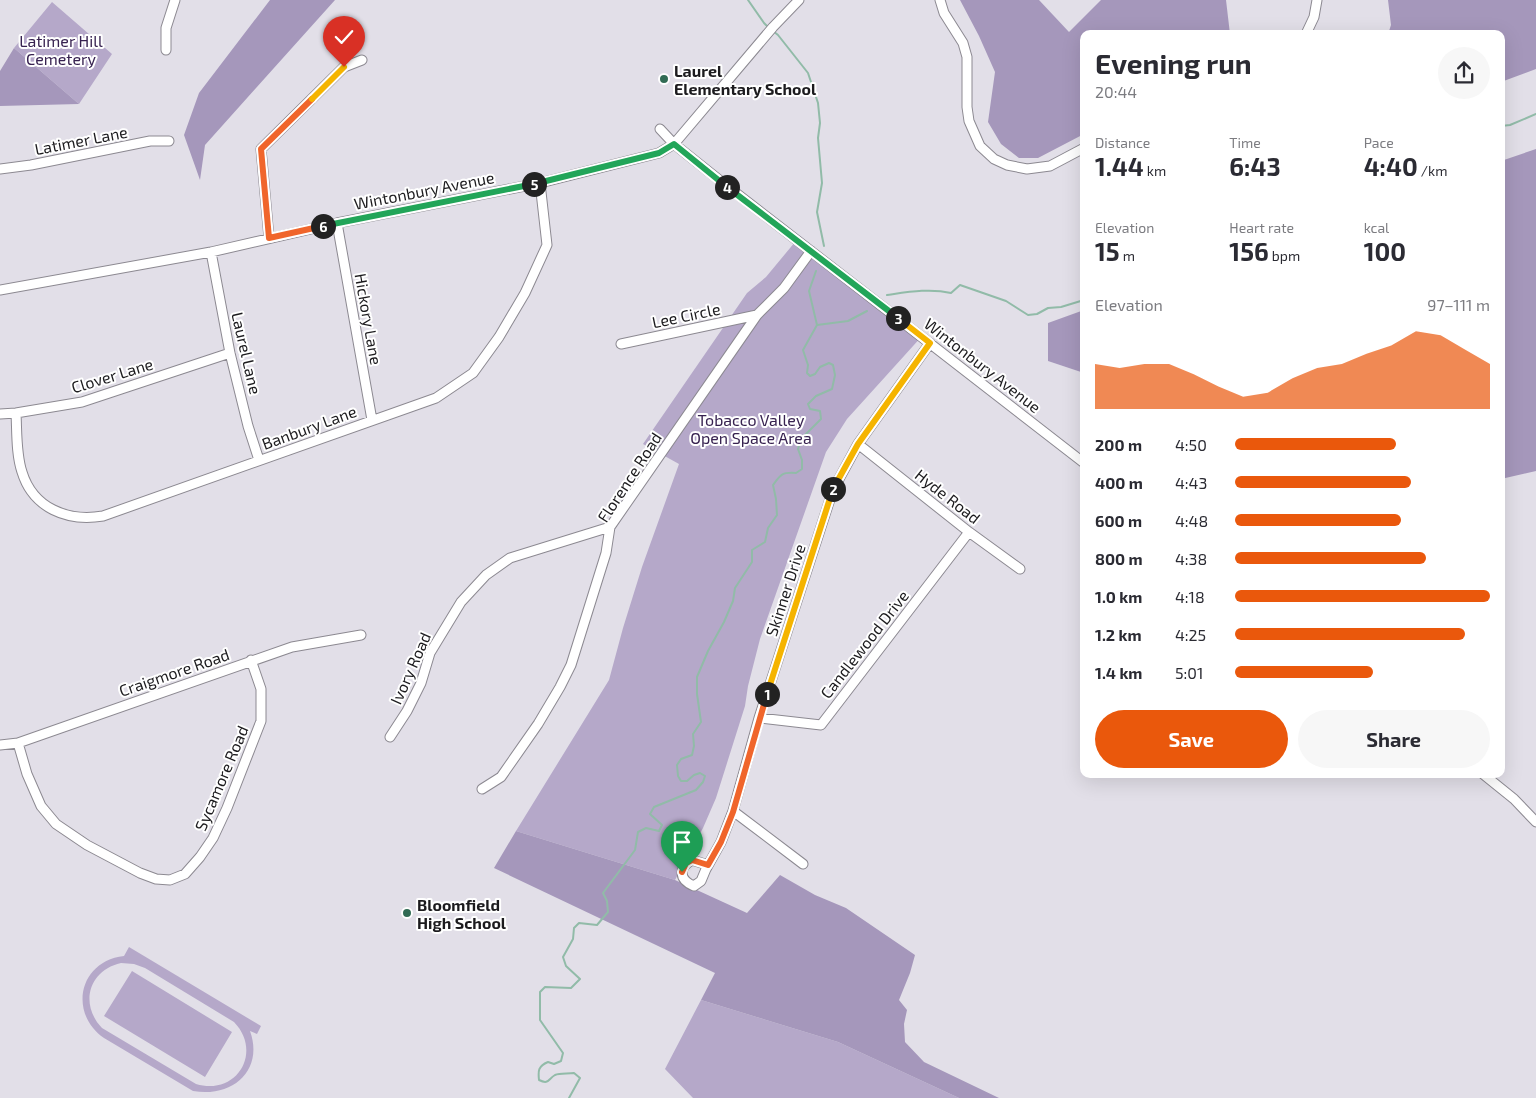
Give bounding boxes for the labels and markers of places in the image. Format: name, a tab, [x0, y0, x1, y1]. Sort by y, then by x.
pin	[323, 16, 365, 67]
place label: Laurel Elementary School	[674, 61, 817, 99]
marker: Laurel Elementary School	[658, 73, 670, 85]
pin: 5	[522, 172, 546, 196]
pin: 4	[714, 174, 740, 200]
pin: 6	[310, 214, 336, 238]
pin: 3	[886, 306, 910, 330]
pin: 2	[820, 476, 846, 502]
pin: 1	[754, 682, 780, 706]
pin	[661, 821, 703, 872]
place label: Bloomfield High School	[417, 895, 507, 932]
marker: Bloomfield High School	[401, 907, 413, 919]

